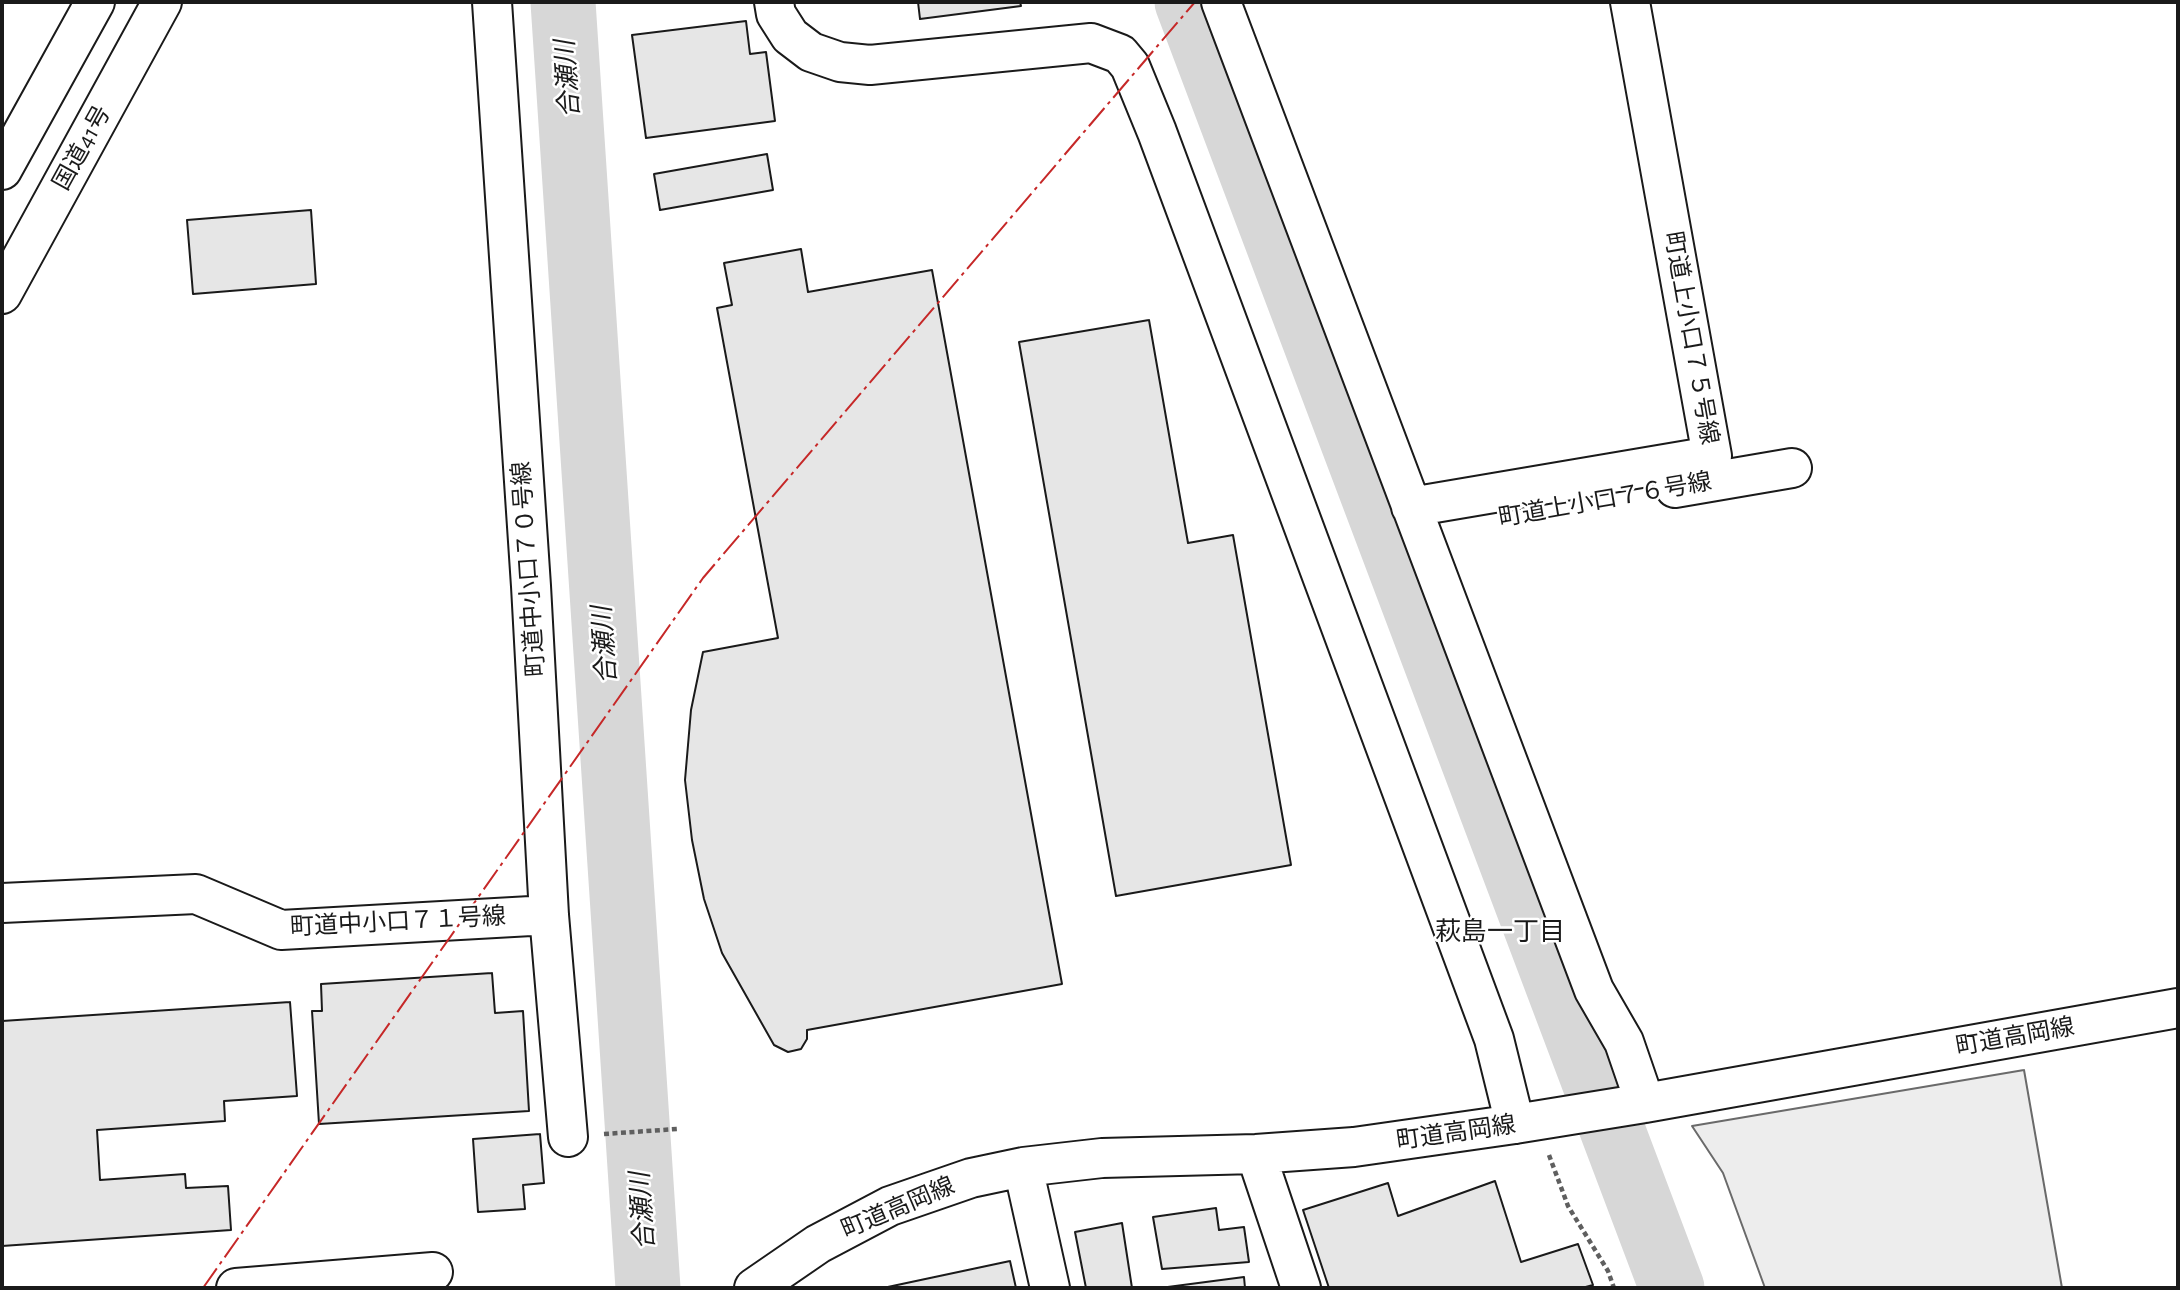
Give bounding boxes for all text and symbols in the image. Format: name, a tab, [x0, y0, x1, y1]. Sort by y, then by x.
water label: 合瀬川	[550, 39, 586, 119]
street label: 国道41号	[47, 101, 117, 195]
street label: 町道上小口７５号線	[1658, 229, 1724, 447]
street label: 町道中小口７０号線	[507, 460, 551, 678]
street label: 町道上小口７６号線	[1496, 467, 1714, 533]
water label: 合瀬川	[587, 605, 623, 685]
street label: 町道中小口７１号線	[289, 902, 507, 942]
district label: 萩島一丁目	[1435, 916, 1565, 948]
street label: 町道高岡線	[1953, 1012, 2077, 1062]
street label: 町道高岡線	[1395, 1110, 1517, 1156]
water label: 合瀬川	[625, 1171, 661, 1251]
street label: 町道高岡線	[837, 1171, 959, 1245]

